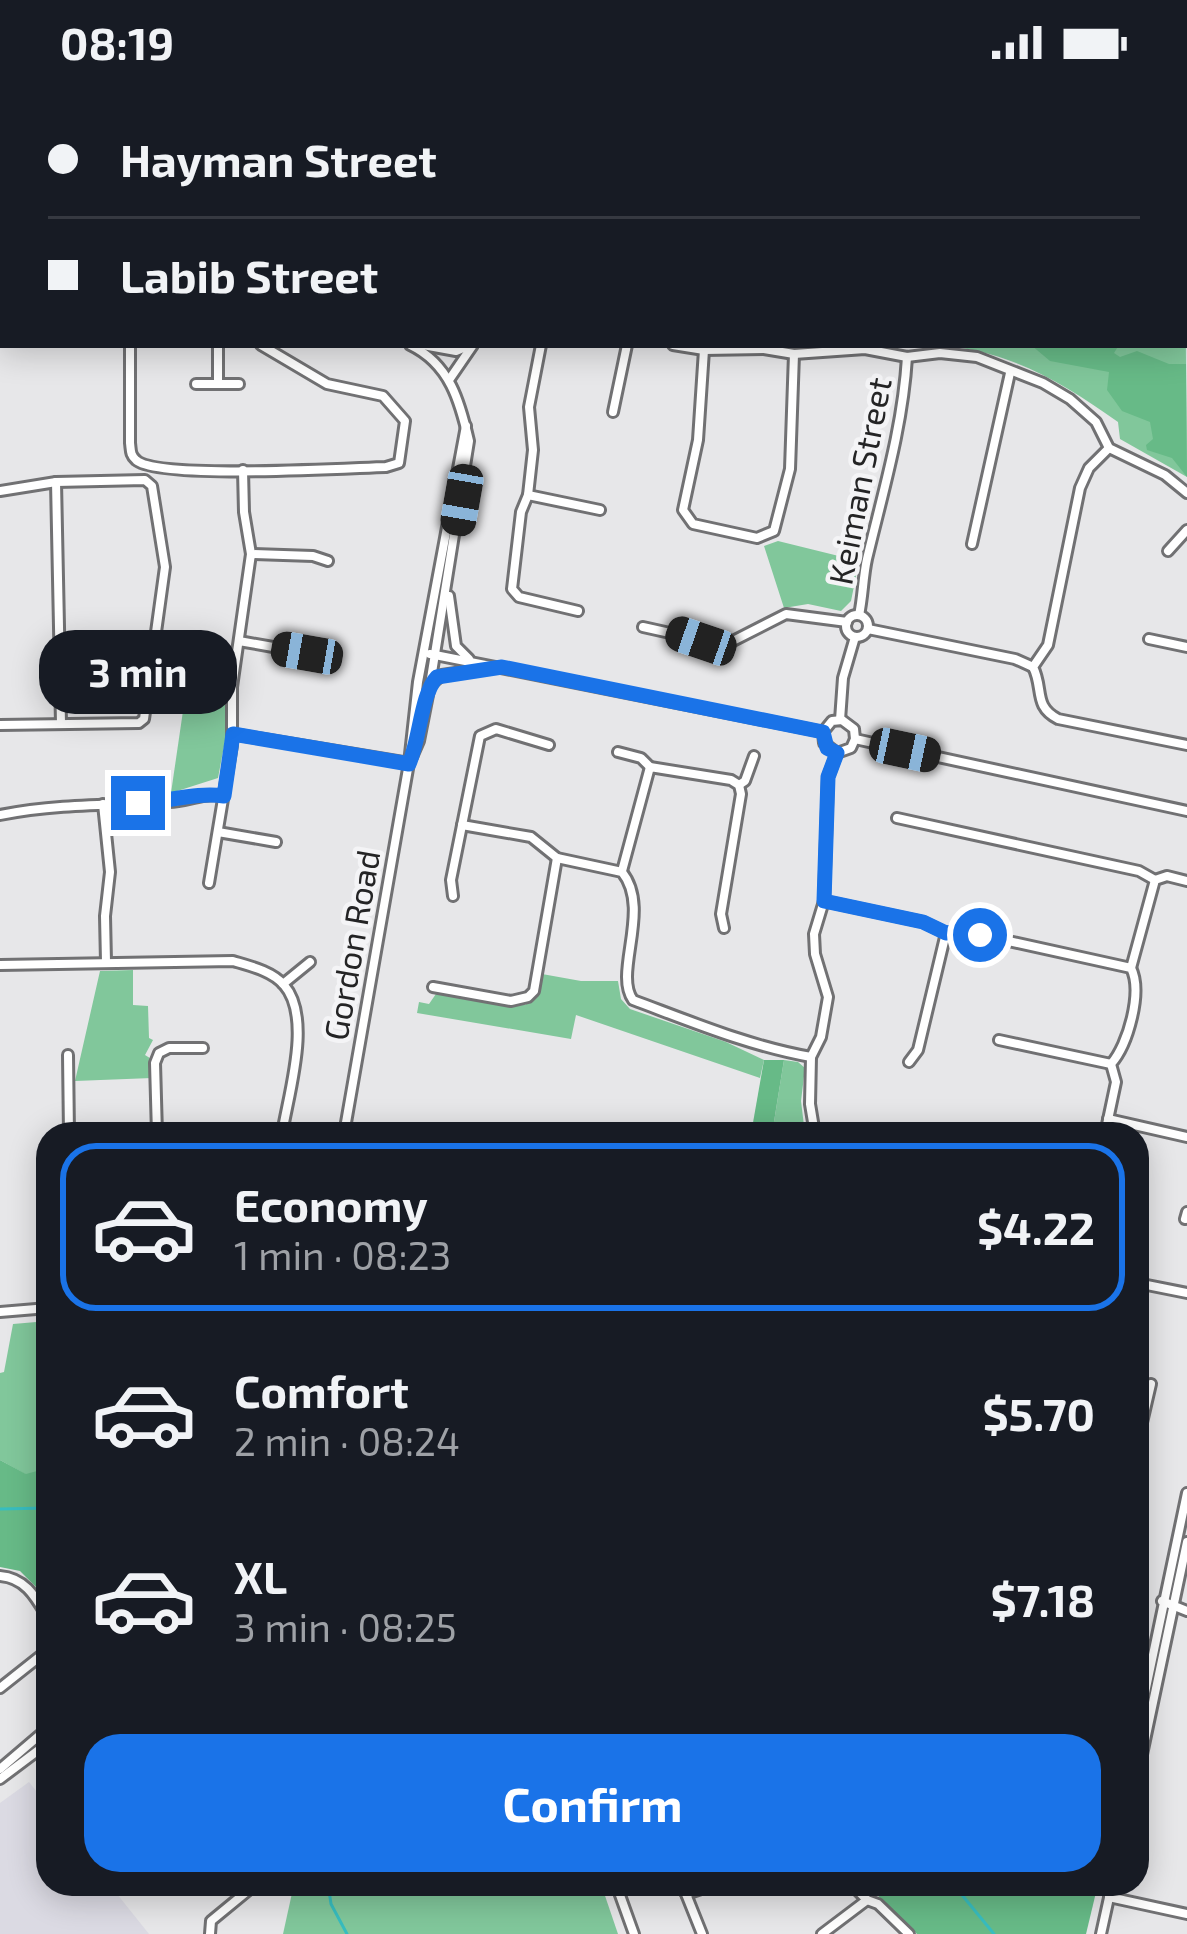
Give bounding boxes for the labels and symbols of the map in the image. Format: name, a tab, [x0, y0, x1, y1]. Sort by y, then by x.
street label: Keiman Street	[819, 374, 899, 588]
car	[438, 461, 486, 539]
car	[661, 612, 741, 670]
callout: 3 min	[39, 629, 237, 713]
car	[268, 629, 346, 677]
car	[866, 725, 944, 775]
route end	[111, 776, 165, 830]
street label: Gordon Road	[315, 847, 387, 1043]
route start	[953, 908, 1007, 962]

